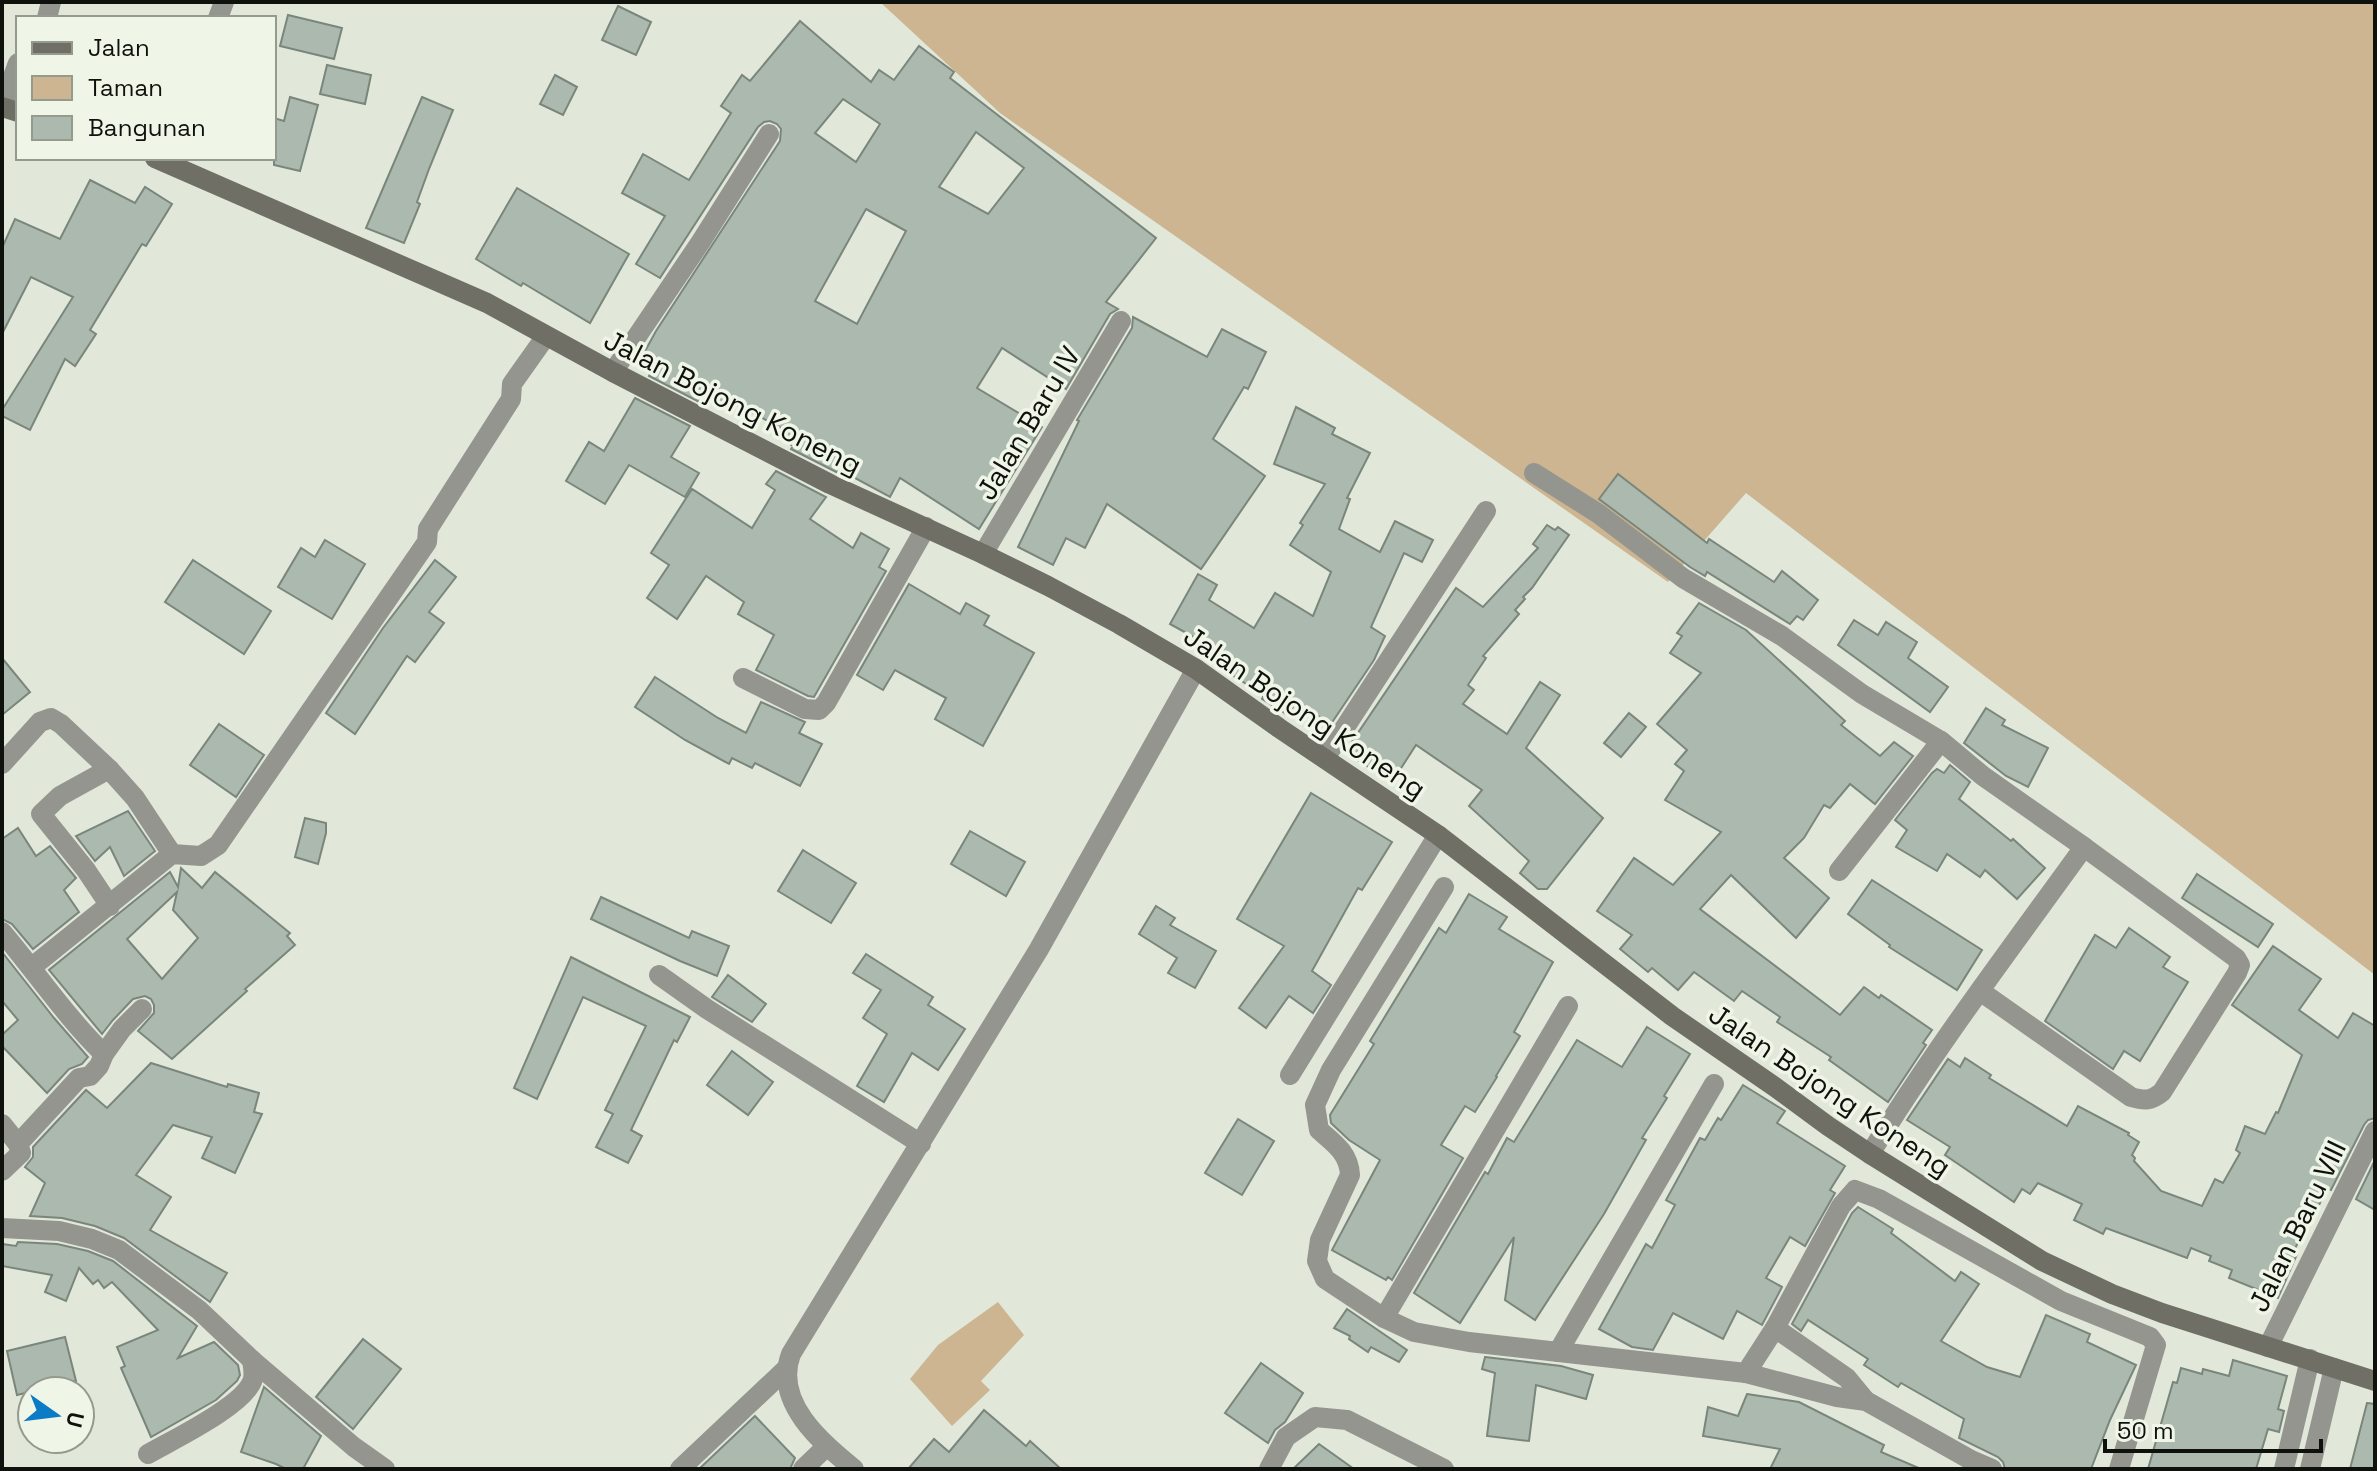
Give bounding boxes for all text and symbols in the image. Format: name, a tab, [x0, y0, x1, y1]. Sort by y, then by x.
legend	[16, 16, 276, 160]
text: Jalan	[88, 32, 150, 63]
text: Taman	[88, 72, 163, 103]
text: Bangunan	[88, 112, 206, 143]
street label: Jalan Bojong Koneng	[598, 321, 868, 483]
street label: Jalan Baru IV	[968, 340, 1088, 506]
street label: Jalan Bojong Koneng	[1177, 618, 1433, 806]
street label: Jalan Bojong Koneng	[1702, 996, 1958, 1184]
street label: Jalan Baru VIII	[2240, 1134, 2354, 1318]
north arrow	[16, 1375, 96, 1455]
scale bar	[2105, 1403, 2321, 1453]
text: U	[60, 1409, 91, 1430]
text: 50 m	[2117, 1415, 2174, 1446]

